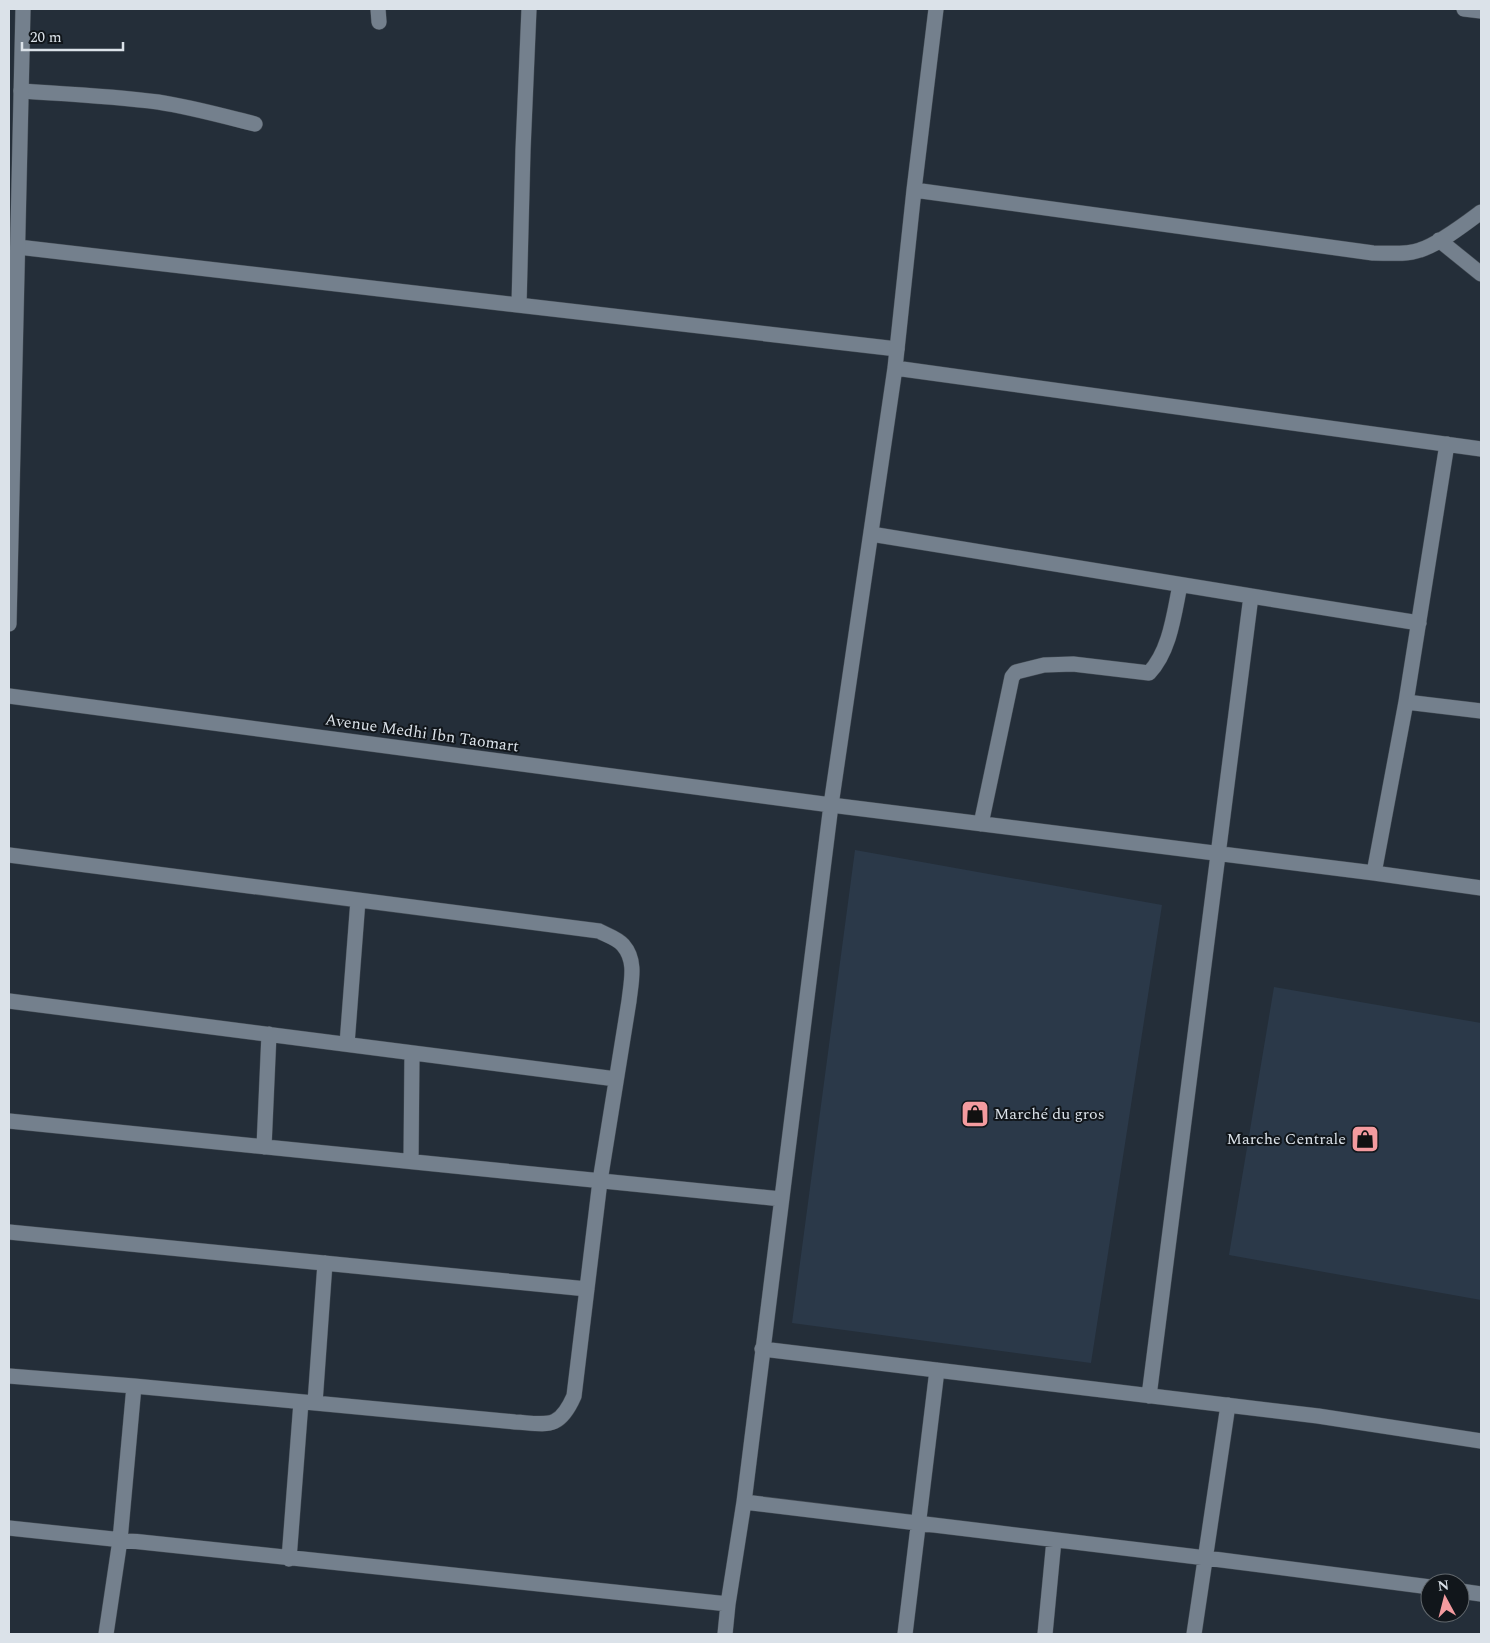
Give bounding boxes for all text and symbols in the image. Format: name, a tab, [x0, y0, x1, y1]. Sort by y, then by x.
scale bar	[22, 20, 124, 52]
text: 20 m	[30, 26, 62, 49]
street label: Avenue Medhi Ibn Taomart	[323, 707, 521, 759]
shop icon: Marché du gros	[960, 1099, 990, 1129]
place label: Marché du gros	[994, 1102, 1105, 1126]
shop icon: Marche Centrale	[1350, 1124, 1380, 1154]
place label: Marche Centrale	[1227, 1127, 1346, 1151]
north arrow	[1420, 1573, 1470, 1623]
text: N	[1437, 1574, 1450, 1597]

